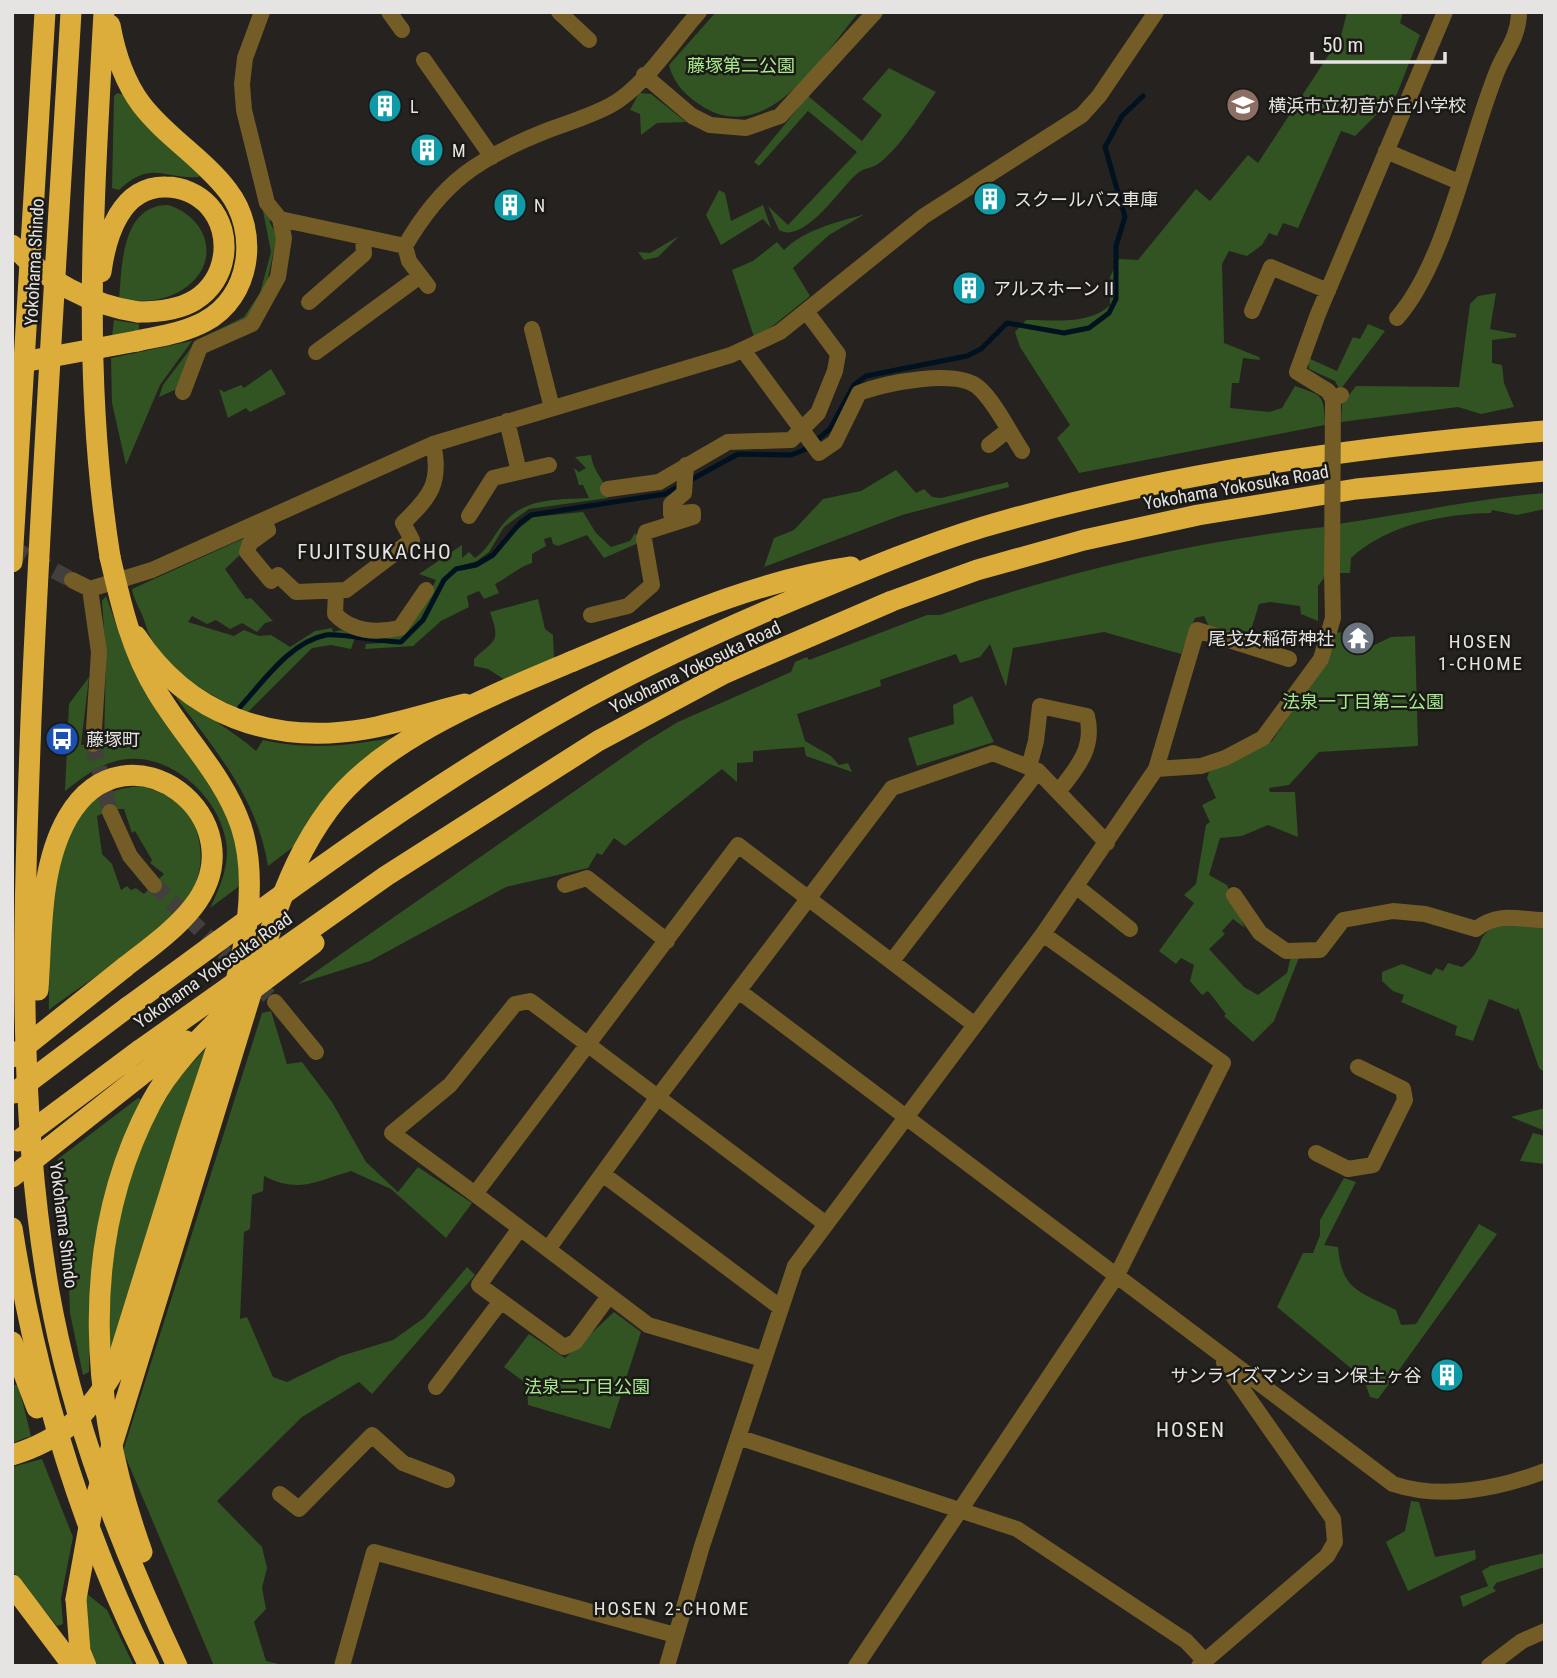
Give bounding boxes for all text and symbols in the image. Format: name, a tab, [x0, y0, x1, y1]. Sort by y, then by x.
scale bar	[1312, 21, 1445, 65]
text: 50 m	[1322, 33, 1363, 57]
park label: 藤塚第二公園	[687, 55, 795, 76]
school or university icon: 横浜市立初音が丘小学校	[1224, 86, 1262, 124]
building icon: L	[366, 87, 404, 125]
place label: 横浜市立初音が丘小学校	[1268, 95, 1466, 116]
place label: L	[410, 96, 419, 117]
building icon: M	[408, 131, 446, 169]
place label: M	[452, 140, 466, 161]
building icon: スクールバス車庫	[971, 180, 1009, 218]
building icon: N	[491, 186, 529, 224]
place label: スクールバス車庫	[1014, 189, 1158, 210]
place label: N	[534, 195, 545, 216]
street label: Yokohama Shindo	[20, 198, 48, 326]
building icon: アルスホーンⅡ	[950, 269, 988, 307]
place label: アルスホーンⅡ	[993, 278, 1118, 299]
street label: Yokohama Yokosuka Road	[1142, 460, 1330, 514]
district label: FUJITSUKACHO	[297, 540, 453, 564]
street label: Yokohama Yokosuka Road	[606, 616, 784, 718]
temple icon: 尾戈女稲荷神社	[1339, 619, 1377, 657]
place label: 尾戈女稲荷神社	[1208, 628, 1334, 649]
district label: HOSEN 1-CHOME	[1438, 630, 1524, 675]
park label: 法泉一丁目第二公園	[1282, 691, 1444, 712]
bus stop icon: 藤塚町	[43, 720, 81, 758]
place label: 藤塚町	[86, 729, 140, 750]
street label: Yokohama Yokosuka Road	[130, 908, 296, 1032]
street label: Yokohama Shindo	[46, 1160, 82, 1290]
building icon: サンライズマンション保土ヶ谷	[1428, 1356, 1466, 1394]
place label: サンライズマンション保土ヶ谷	[1171, 1365, 1422, 1386]
park label: 法泉二丁目公園	[524, 1376, 650, 1397]
district label: HOSEN	[1156, 1418, 1226, 1442]
district label: HOSEN 2-CHOME	[594, 1597, 750, 1620]

